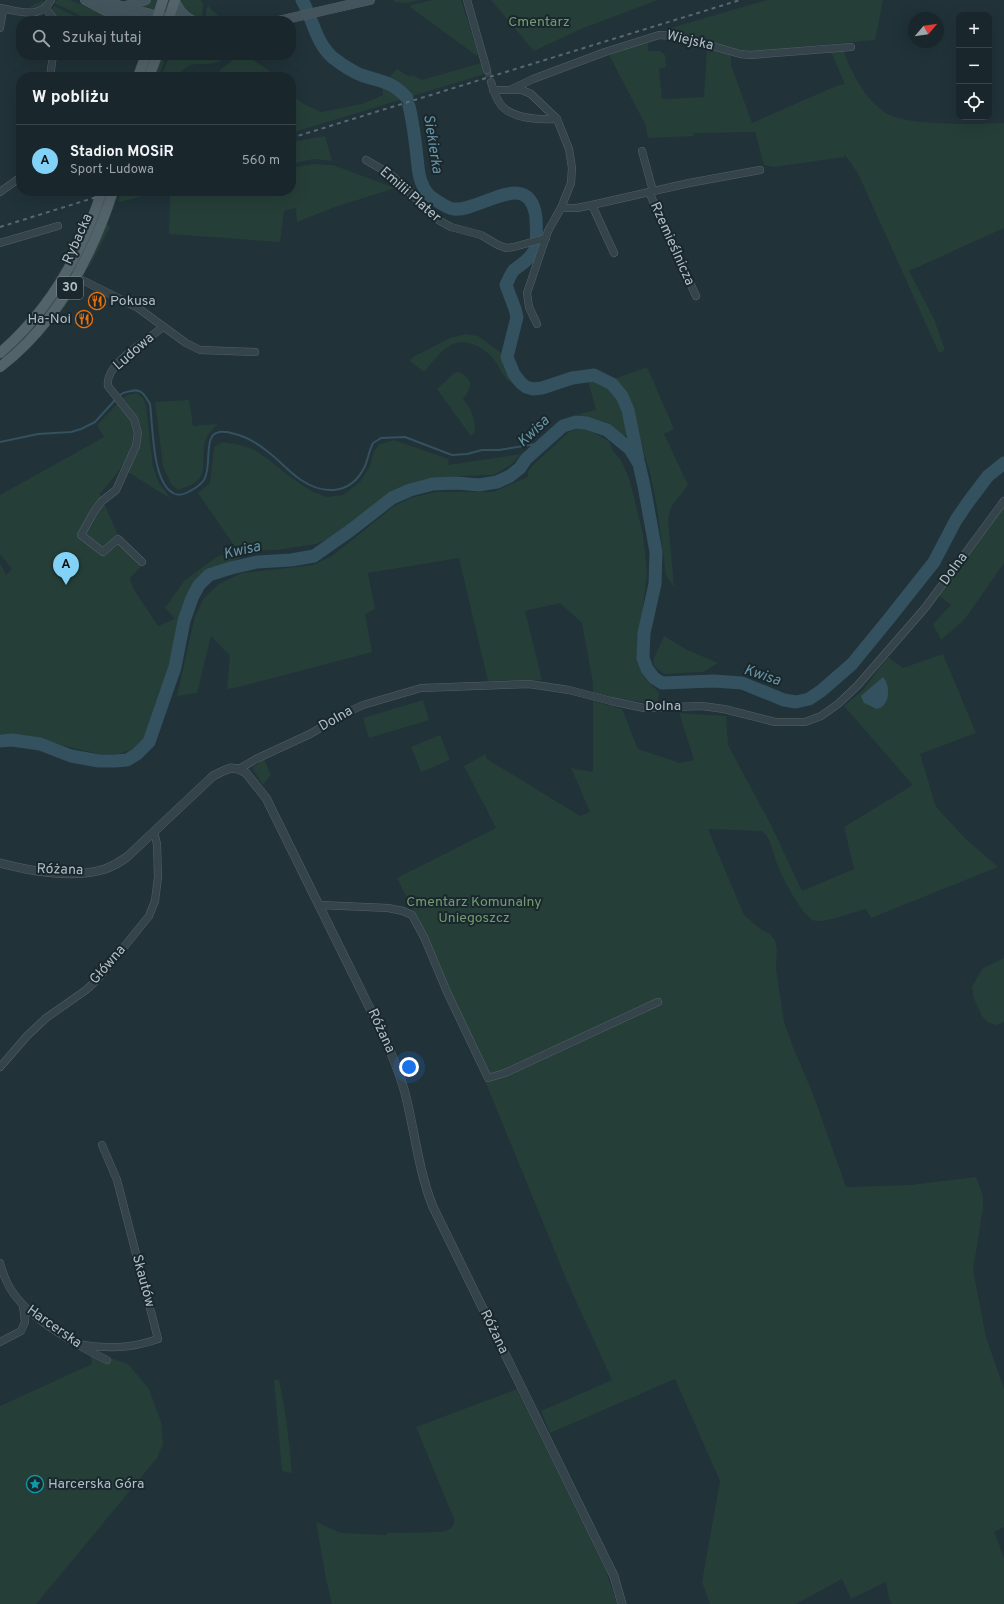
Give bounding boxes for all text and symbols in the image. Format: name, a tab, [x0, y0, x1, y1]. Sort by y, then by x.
north arrow	[908, 12, 944, 48]
map controls	[956, 12, 992, 120]
button: +	[956, 12, 992, 48]
park label: Cmentarz	[508, 14, 570, 31]
search box	[16, 16, 296, 60]
icon: search	[30, 27, 52, 49]
street label: Wiejska	[665, 27, 715, 55]
text: Szukaj tutaj	[62, 29, 142, 48]
button: −	[956, 48, 992, 84]
button: locate	[956, 84, 992, 120]
text: W pobliżu	[32, 87, 109, 109]
water label: Siekierka	[418, 113, 446, 175]
text: Stadion MOSiR	[70, 143, 174, 162]
text: A	[40, 153, 50, 169]
text: 560 m	[242, 153, 280, 169]
text: Sport · Ludowa	[70, 162, 154, 178]
street label: Emilii Plater	[376, 164, 445, 227]
street label: Rzemieślnicza	[646, 200, 698, 288]
street label: Rybacka	[59, 211, 97, 267]
road number: 30	[57, 277, 83, 299]
restaurant icon: Pokusa	[87, 291, 107, 311]
place label: Pokusa	[110, 293, 156, 310]
restaurant icon: Ha-Noi	[74, 309, 94, 329]
place label: Ha-Noi	[28, 311, 71, 328]
street label: Ludowa	[110, 330, 158, 374]
water label: Kwisa	[514, 412, 554, 452]
water label: Kwisa	[222, 537, 263, 564]
street label: Dolna	[936, 549, 972, 589]
pin: A	[53, 552, 79, 585]
water label: Kwisa	[741, 661, 783, 691]
street label: Dolna	[645, 698, 681, 715]
street label: Dolna	[316, 703, 356, 735]
street label: Różana	[36, 861, 84, 879]
park label: Cmentarz Komunalny Uniegoszcz	[406, 894, 542, 927]
street label: Główna	[86, 942, 130, 988]
street label: Różana	[363, 1006, 399, 1056]
your location	[399, 1057, 419, 1077]
street label: Skautów	[128, 1253, 158, 1309]
street label: Harcerska	[23, 1302, 85, 1352]
street label: Różana	[476, 1307, 512, 1357]
place icon: Harcerska Góra	[25, 1474, 45, 1494]
place label: Harcerska Góra	[48, 1476, 144, 1493]

